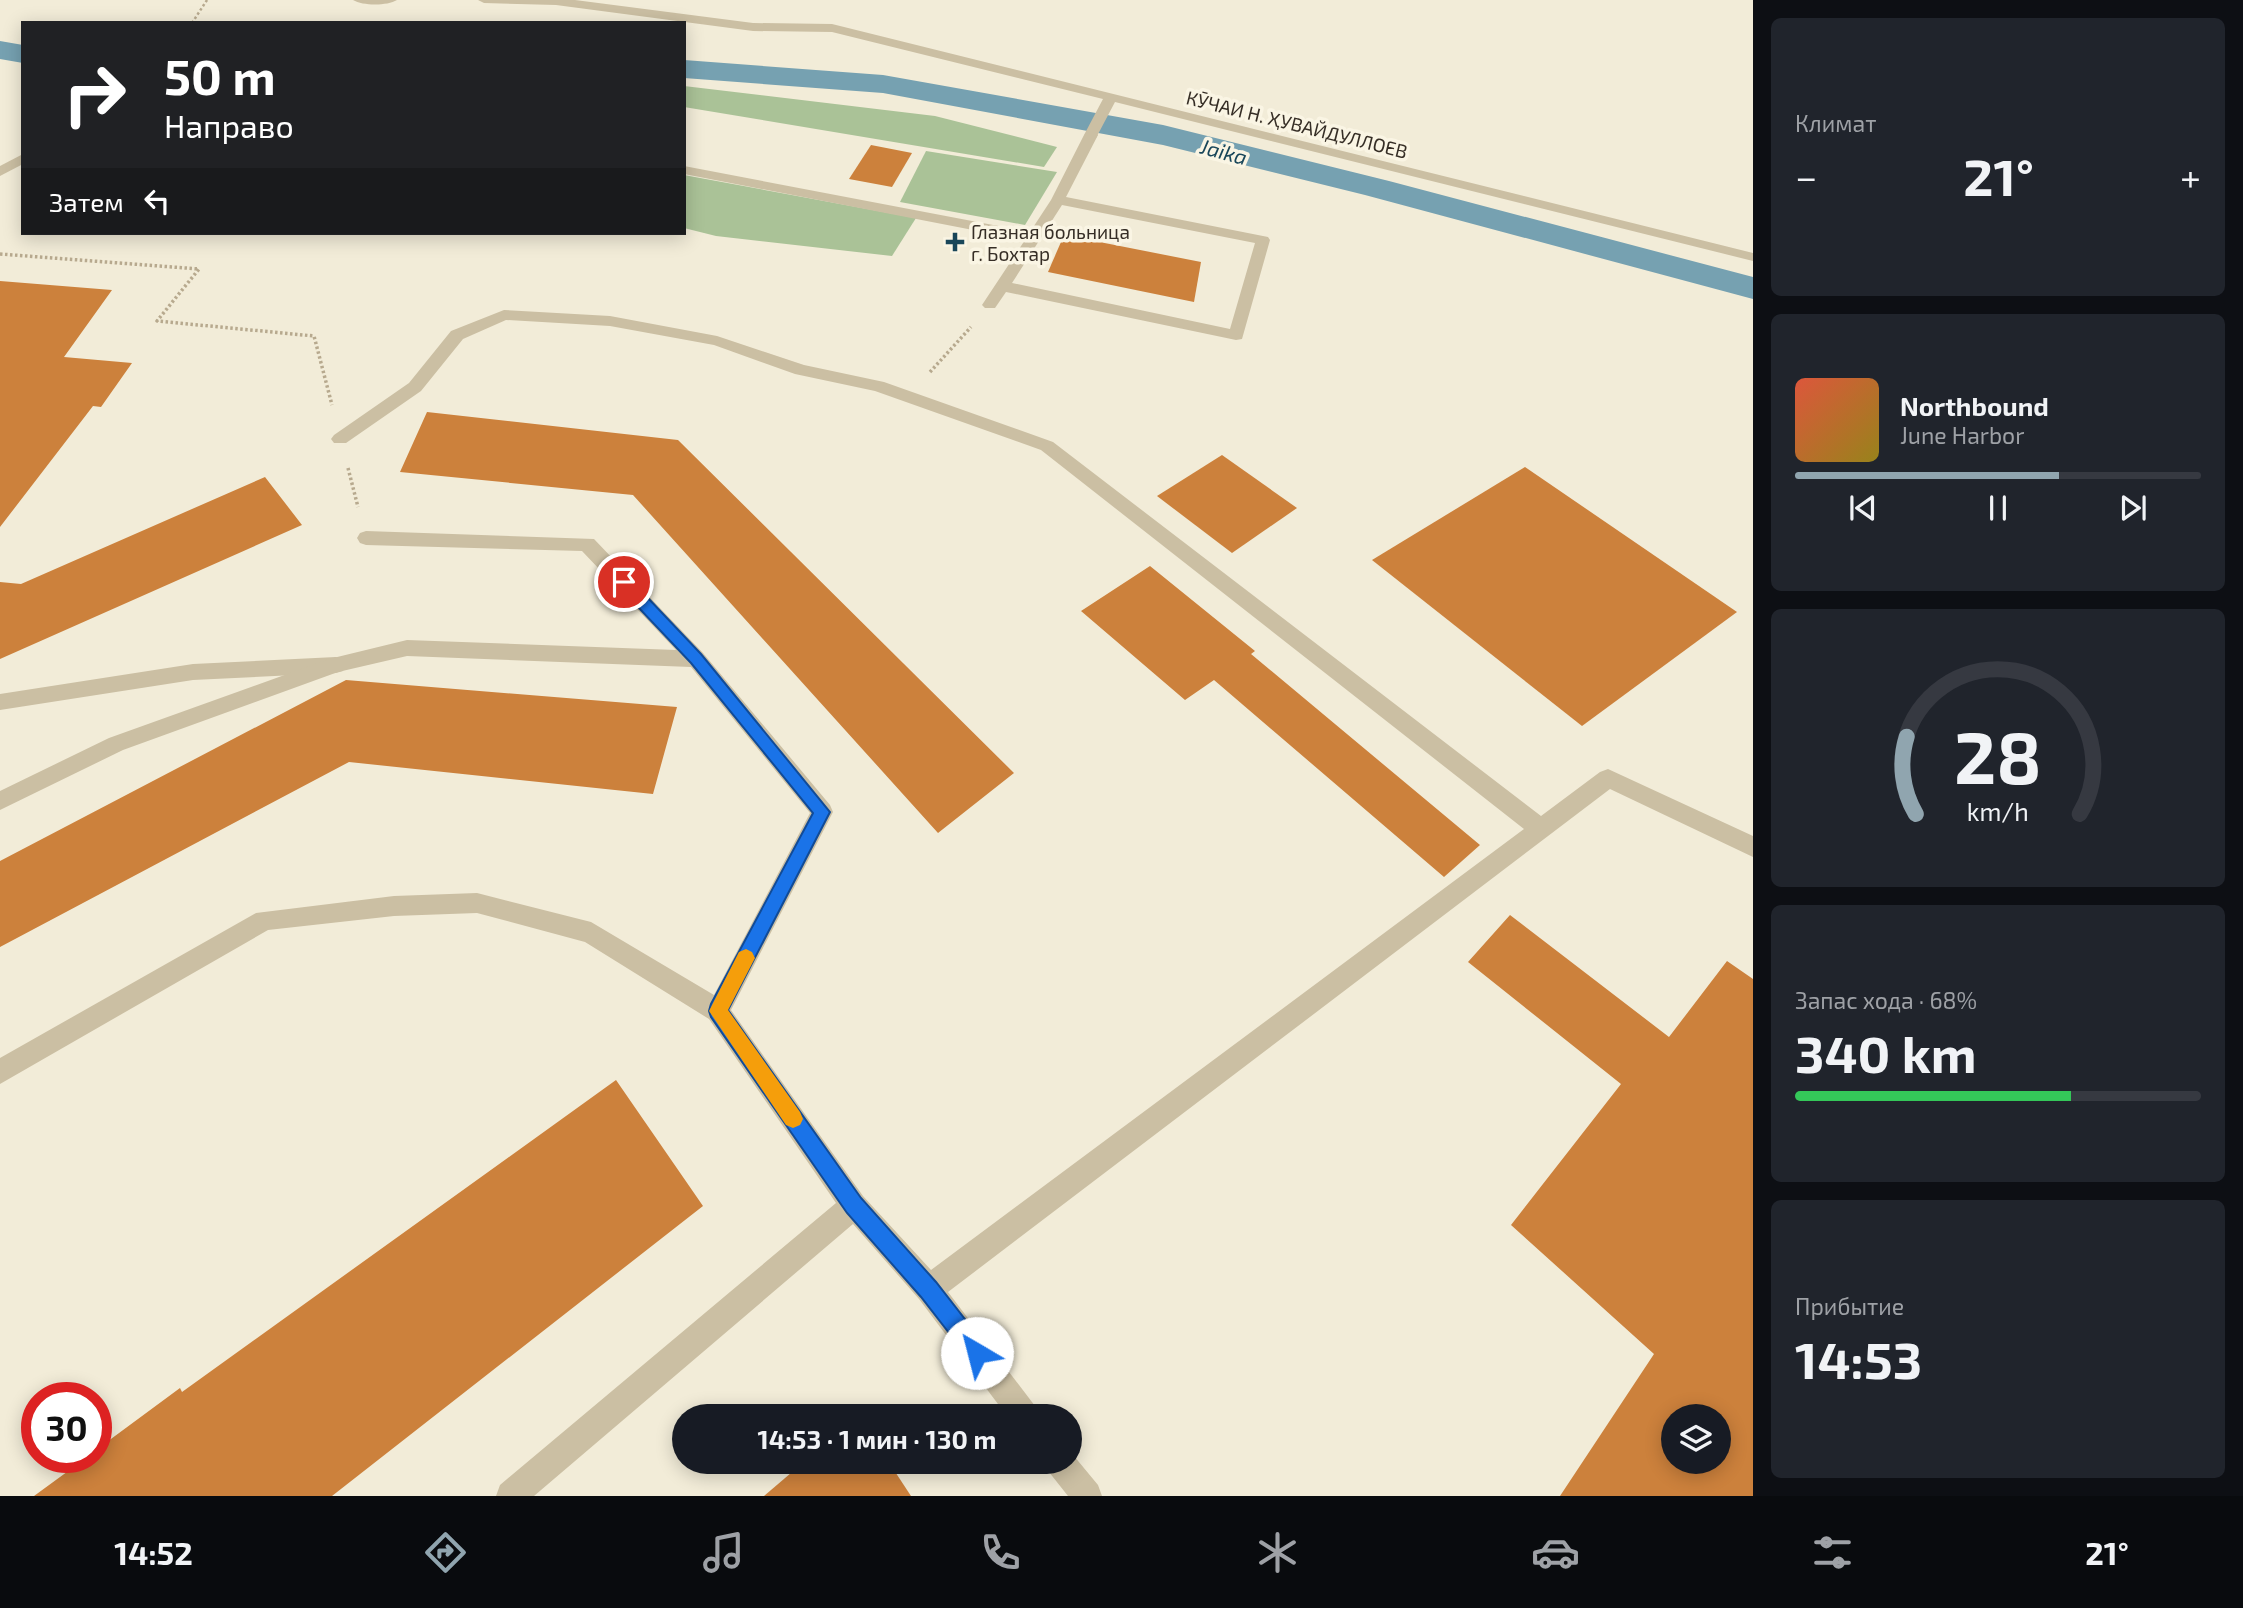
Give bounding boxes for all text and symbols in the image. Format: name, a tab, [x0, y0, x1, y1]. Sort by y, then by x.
text: 50 m	[164, 46, 276, 105]
icon: right	[49, 49, 140, 140]
street label: КӮЧАИ Н. ҲУВАЙДУЛЛОЕВ	[1184, 85, 1410, 163]
text: Направо	[164, 106, 294, 144]
text: Климат	[1795, 109, 1876, 137]
water label: Jaika	[1197, 133, 1250, 169]
text: 21°	[1963, 144, 2034, 206]
text: −	[1795, 153, 1817, 199]
text: +	[2180, 153, 2201, 199]
icon: left	[138, 182, 176, 220]
text: Затем	[49, 186, 124, 217]
place label: Глазная больница г. Бохтар	[971, 220, 1130, 265]
marker: Глазная больница г. Бохтар	[945, 232, 965, 252]
text: Northbound	[1900, 390, 2049, 421]
text: June Harbor	[1900, 421, 2024, 449]
icon: previous	[1844, 489, 1882, 527]
icon: pause	[1979, 489, 2017, 527]
icon: next	[2114, 489, 2152, 527]
pin	[594, 552, 654, 612]
icon: arrive	[605, 563, 643, 601]
text: 28	[1954, 711, 2042, 799]
text: km/h	[1967, 796, 2029, 826]
text: Запас хода · 68%	[1795, 986, 1977, 1014]
text: 340 km	[1795, 1021, 1977, 1083]
text: Прибытие	[1795, 1292, 1904, 1320]
position arrow	[940, 1316, 1014, 1390]
text: 14:53	[1795, 1327, 1922, 1389]
speed limit sign: 30	[21, 1382, 112, 1473]
map controls	[1661, 1404, 1731, 1474]
button: layers	[1661, 1404, 1731, 1474]
text: 14:53 · 1 мин · 130 m	[758, 1423, 996, 1454]
icon: directions	[421, 1528, 470, 1577]
icon: music	[699, 1528, 748, 1577]
icon: phone	[976, 1528, 1025, 1577]
icon: climate	[1253, 1528, 1302, 1577]
icon: car	[1531, 1528, 1580, 1577]
icon: filters	[1808, 1528, 1857, 1577]
text: 14:52	[114, 1533, 193, 1571]
text: 21°	[2085, 1533, 2129, 1571]

